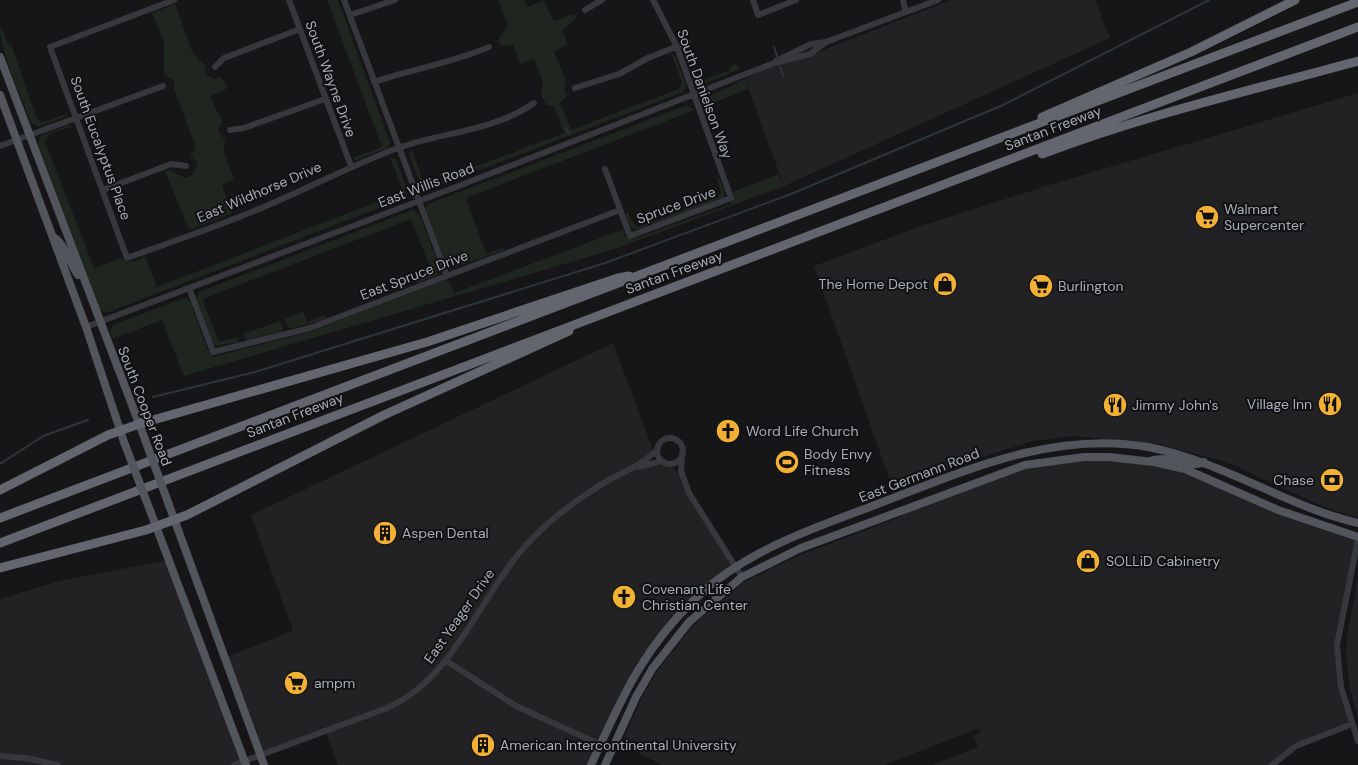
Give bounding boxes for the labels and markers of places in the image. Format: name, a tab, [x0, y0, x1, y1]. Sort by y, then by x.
place label: Walmart Supercenter	[1224, 200, 1304, 234]
supermarket icon: Walmart Supercenter	[1194, 204, 1220, 230]
shop icon: The Home Depot	[932, 271, 958, 297]
supermarket icon: Burlington	[1028, 273, 1054, 299]
place label: The Home Depot	[819, 275, 928, 293]
place label: Burlington	[1058, 277, 1124, 295]
restaurant icon: Village Inn	[1317, 391, 1343, 417]
restaurant icon: Jimmy John's	[1102, 392, 1128, 418]
place label: Village Inn	[1247, 395, 1312, 413]
place label: Jimmy John's	[1132, 396, 1219, 414]
church icon: Word Life Church	[715, 418, 741, 444]
place label: Word Life Church	[746, 422, 859, 440]
place label: Body Envy Fitness	[804, 445, 872, 479]
sports icon: Body Envy Fitness	[774, 449, 800, 475]
bank icon: Chase	[1319, 467, 1345, 493]
place label: Chase	[1273, 471, 1314, 489]
building icon: Aspen Dental	[372, 520, 398, 546]
place label: Aspen Dental	[402, 524, 489, 542]
shop icon: SOLLiD Cabinetry	[1075, 548, 1101, 574]
place label: SOLLiD Cabinetry	[1106, 552, 1221, 570]
place label: Covenant Life Christian Center	[642, 580, 748, 614]
church icon: Covenant Life Christian Center	[611, 584, 637, 610]
supermarket icon: ampm	[283, 670, 309, 696]
place label: ampm	[314, 674, 355, 692]
building icon: American Intercontinental University	[470, 732, 496, 758]
place label: American Intercontinental University	[500, 736, 737, 754]

